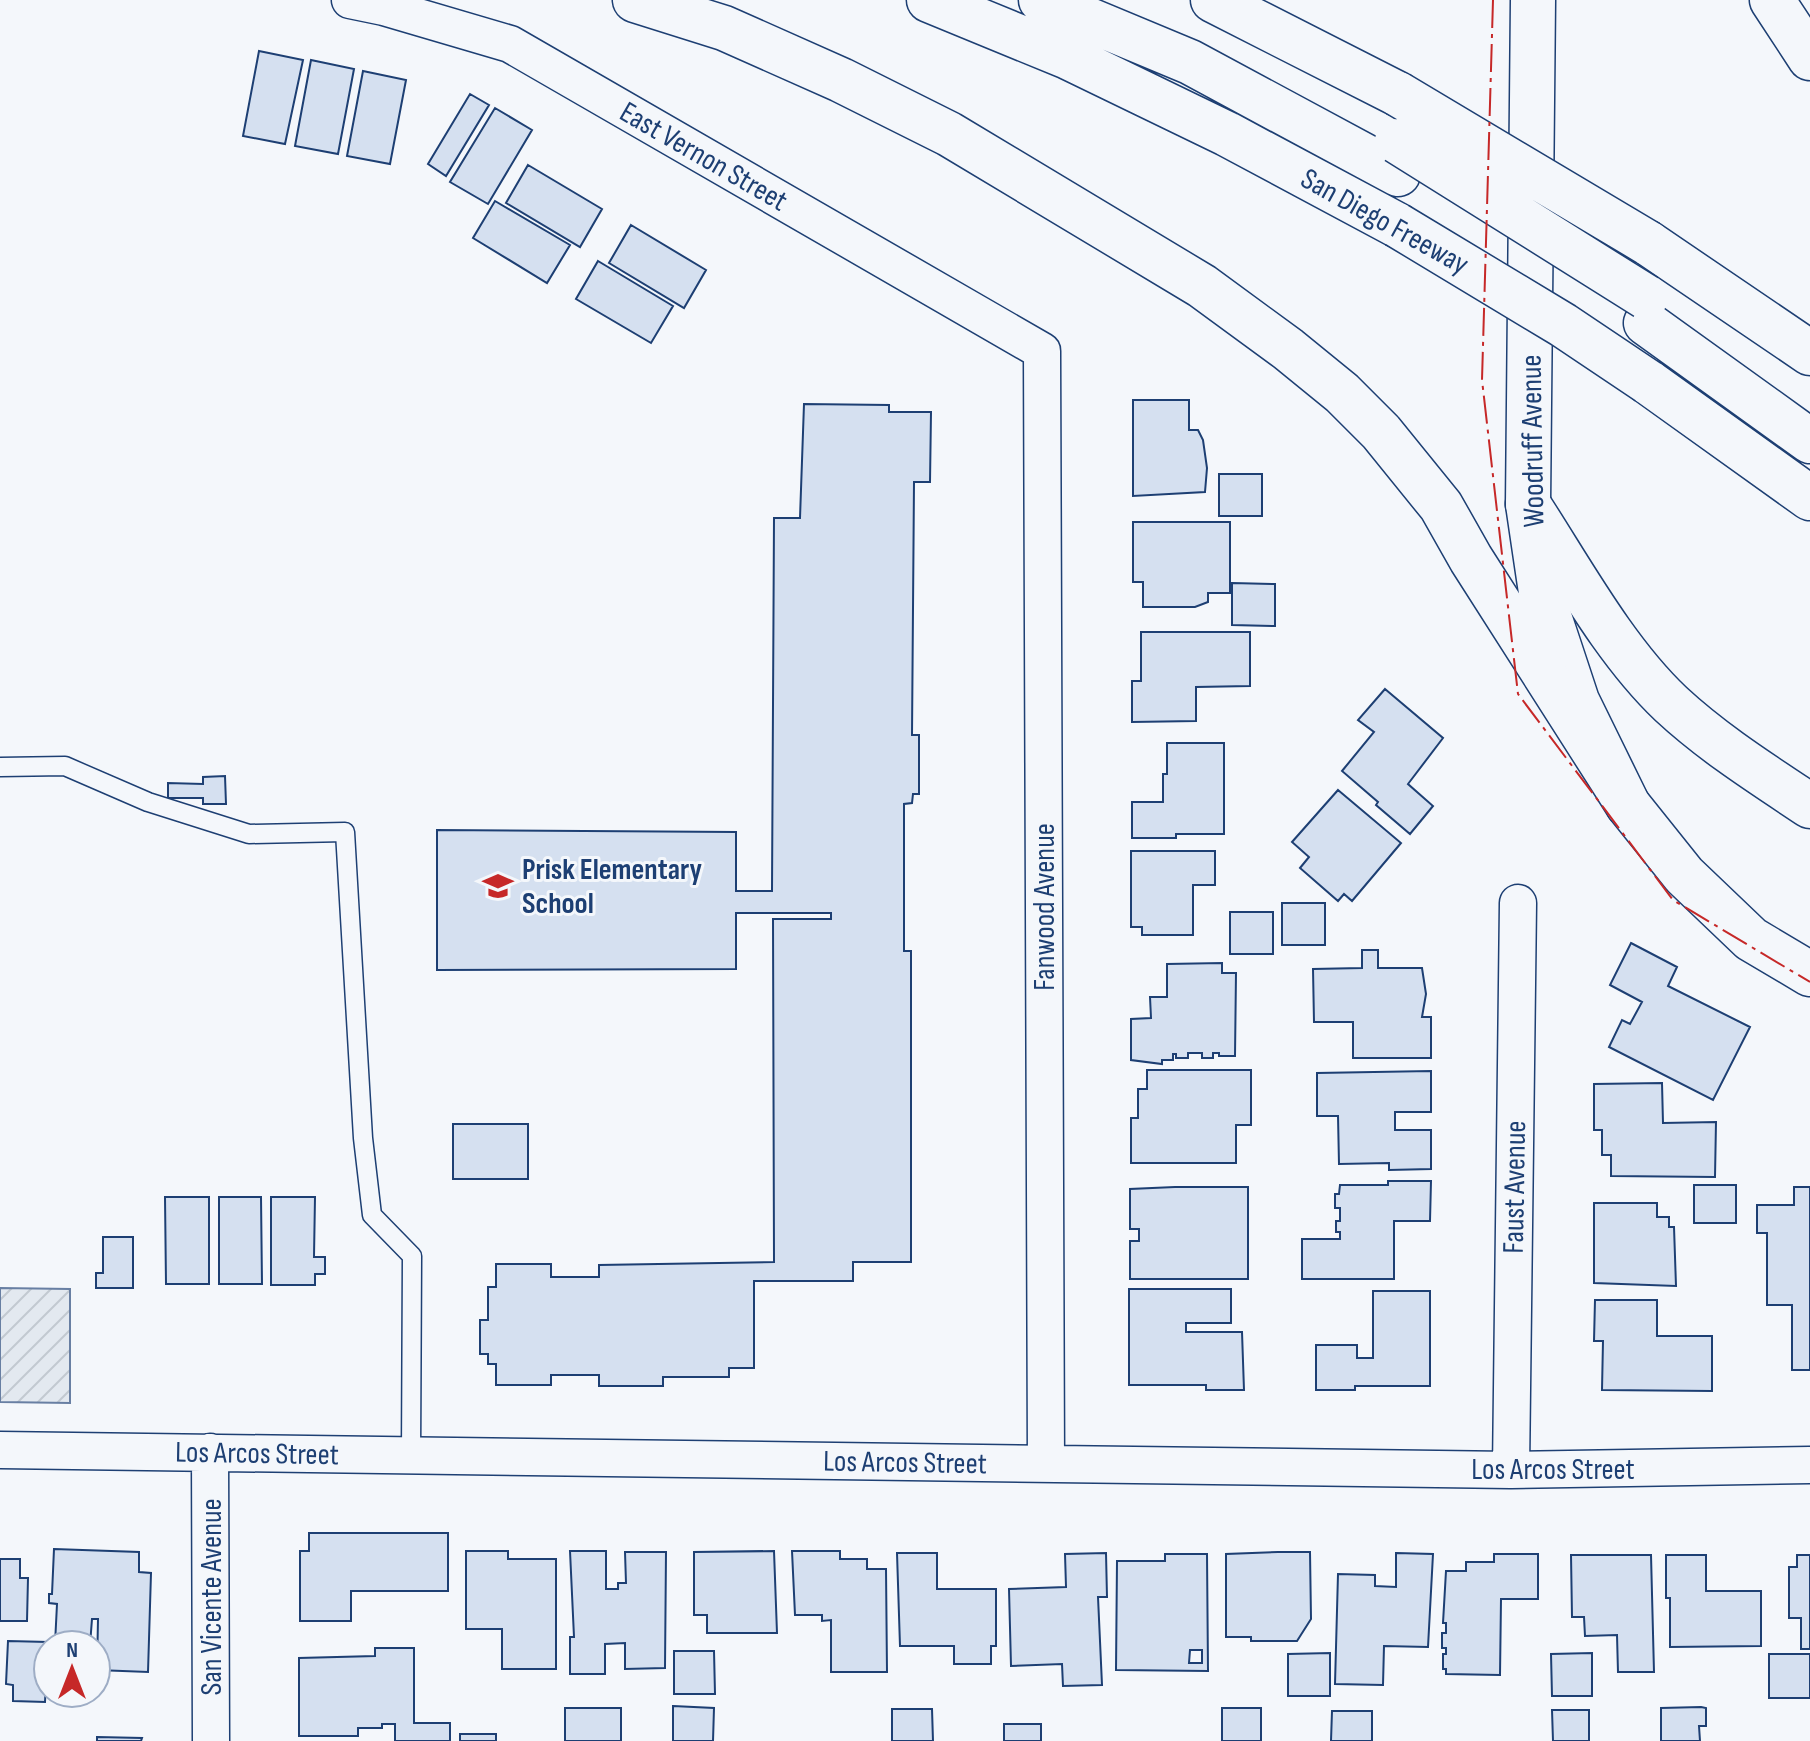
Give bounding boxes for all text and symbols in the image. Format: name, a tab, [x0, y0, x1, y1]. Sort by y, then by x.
street label: East Vernon Street	[613, 94, 794, 219]
street label: San Diego Freeway	[1294, 161, 1475, 283]
street label: Woodruff Avenue	[1513, 354, 1553, 528]
street label: Fanwood Avenue	[1027, 823, 1063, 991]
place label: Prisk Elementary School	[522, 852, 703, 922]
school or university icon: Prisk Elementary School	[481, 869, 515, 903]
street label: Faust Avenue	[1496, 1120, 1534, 1254]
street label: Los Arcos Street	[175, 1435, 339, 1473]
street label: Los Arcos Street	[823, 1444, 987, 1482]
street label: Los Arcos Street	[1471, 1452, 1635, 1488]
street label: San Vicente Avenue	[194, 1498, 230, 1696]
north arrow	[32, 1629, 112, 1709]
text: N	[66, 1637, 78, 1664]

